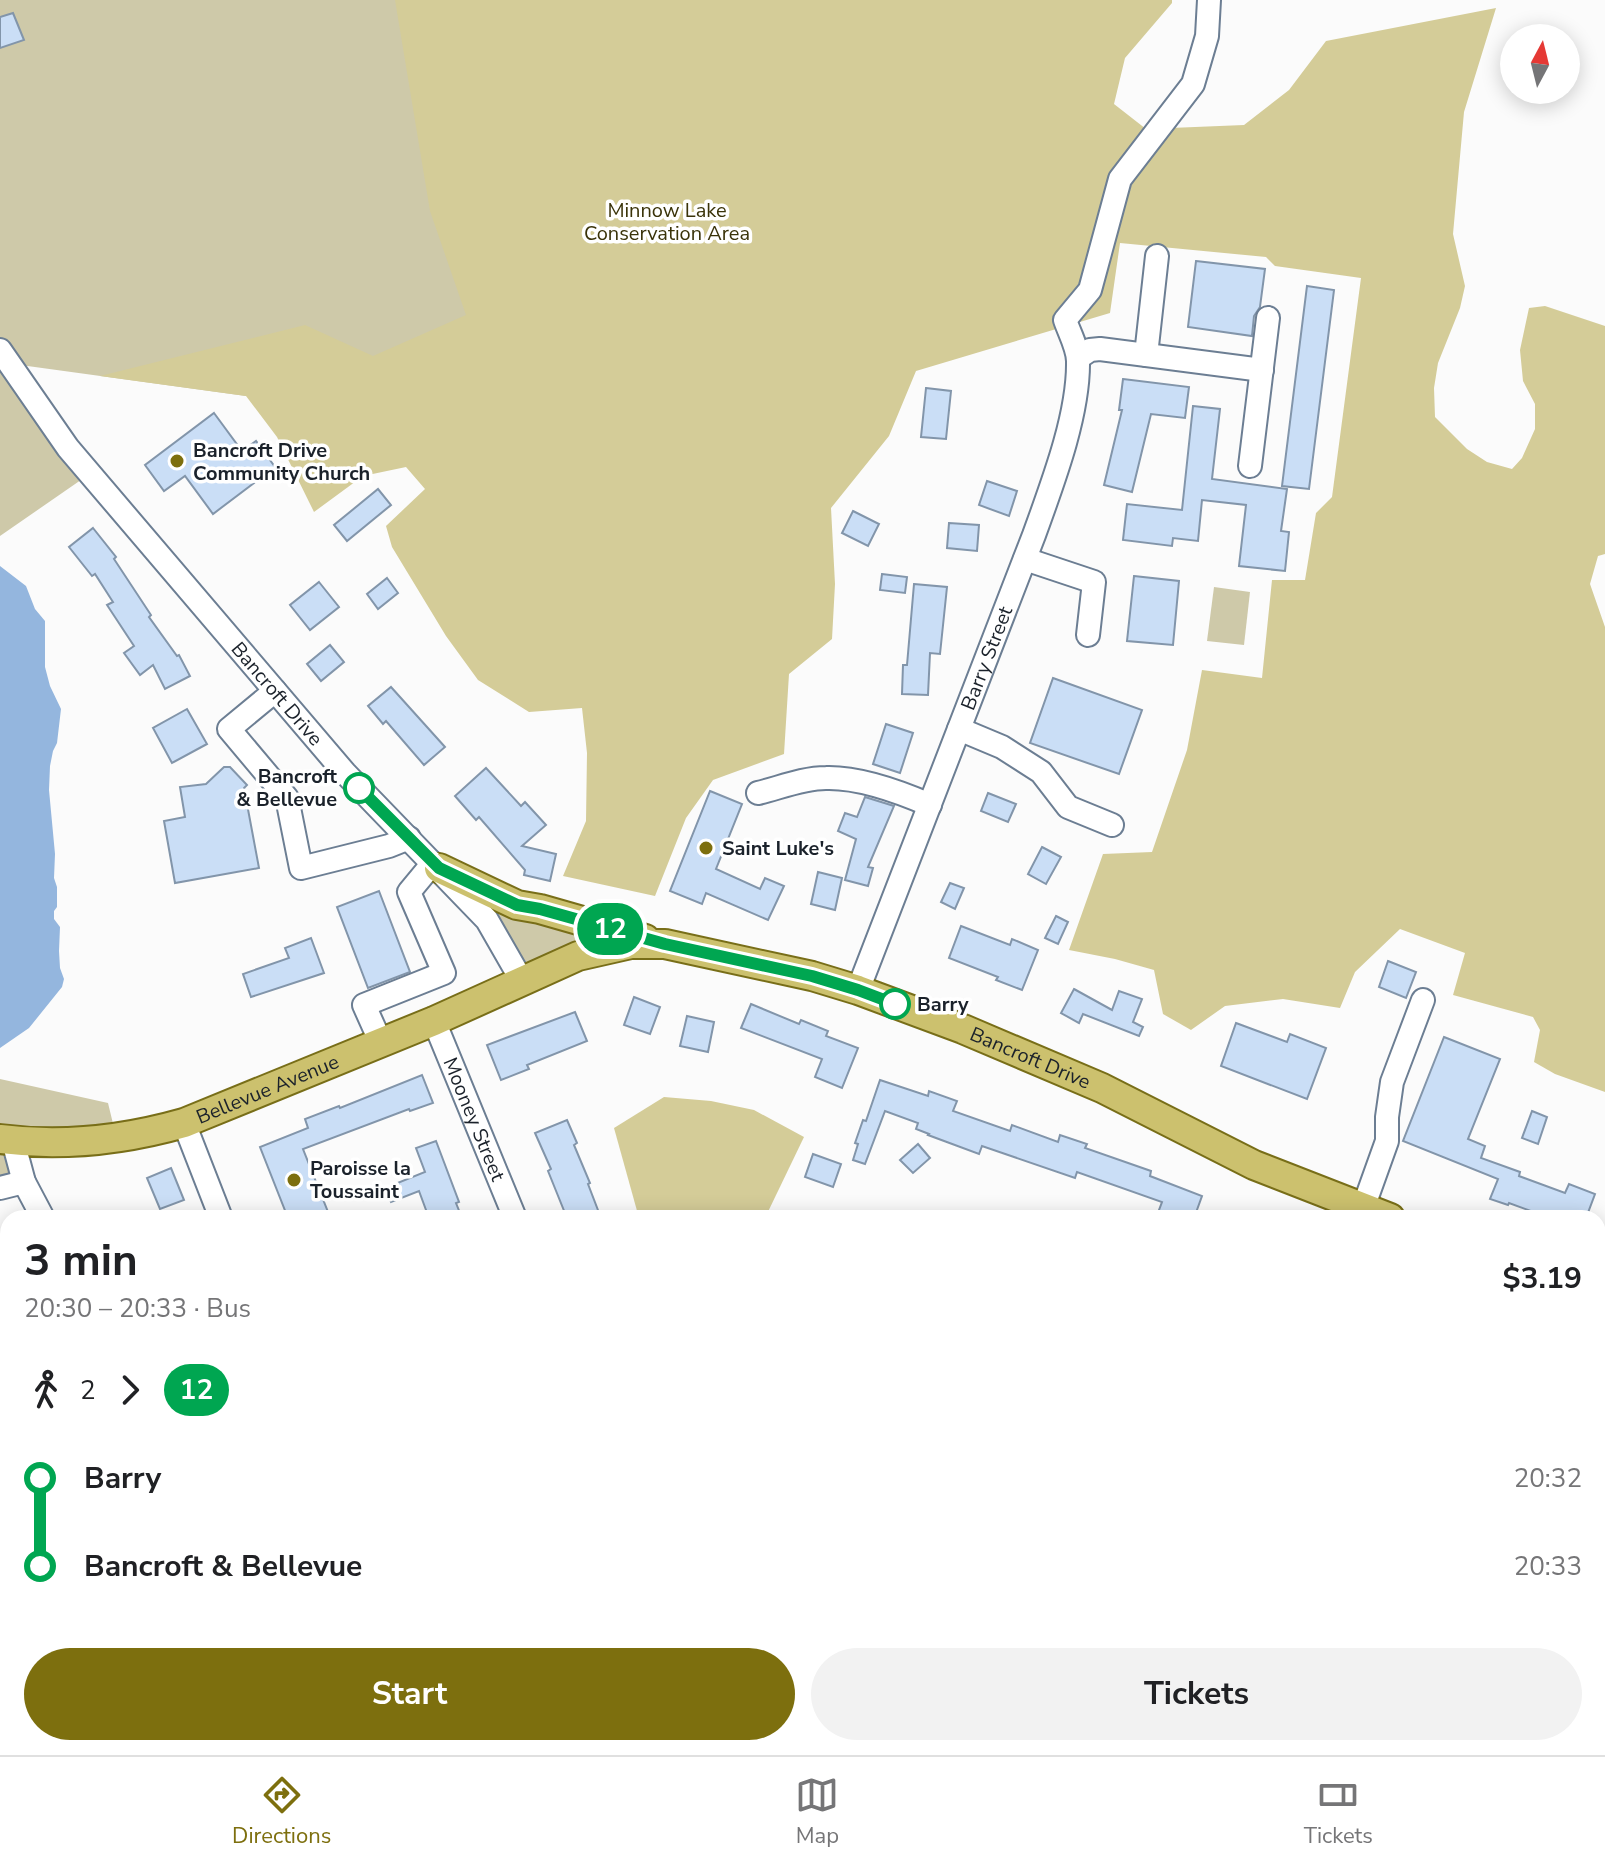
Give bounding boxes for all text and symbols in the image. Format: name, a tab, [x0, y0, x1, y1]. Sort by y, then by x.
north arrow	[1500, 24, 1580, 104]
map controls	[1500, 24, 1580, 104]
park label: Minnow Lake Conservation Area	[584, 197, 750, 247]
place label: Bancroft Drive Community Church	[193, 437, 370, 487]
marker: Bancroft Drive Community Church	[168, 452, 186, 470]
street label: Barry Street	[954, 601, 1019, 714]
street label: Bancroft Drive	[225, 636, 329, 751]
place label: Bancroft & Bellevue	[236, 763, 337, 813]
marker: Bancroft & Bellevue	[344, 773, 374, 803]
place label: Saint Luke's	[722, 835, 834, 862]
marker: Saint Luke's	[697, 839, 715, 857]
line badge: 12	[574, 903, 646, 955]
text: 12	[593, 910, 627, 948]
marker: Barry	[880, 989, 910, 1019]
place label: Barry	[917, 991, 969, 1018]
street label: Bancroft Drive	[966, 1020, 1095, 1095]
street label: Bellevue Avenue	[192, 1048, 343, 1130]
street label: Mooney Street	[437, 1053, 512, 1186]
place label: Paroisse la Toussaint	[310, 1155, 411, 1205]
marker: Paroisse la Toussaint	[285, 1171, 303, 1189]
text: 3 min	[24, 1231, 138, 1291]
text: $3.19	[1503, 1258, 1582, 1299]
text: 20:30 – 20:33 · Bus	[24, 1291, 251, 1326]
icon: walk	[24, 1368, 68, 1412]
icon: forward	[108, 1368, 152, 1412]
text: 12	[180, 1371, 213, 1409]
text: 2	[80, 1373, 96, 1408]
text: Barry	[84, 1458, 161, 1499]
text: 20:32	[1514, 1461, 1582, 1496]
text: Bancroft & Bellevue	[84, 1546, 362, 1587]
text: 20:33	[1514, 1549, 1582, 1584]
button: Start	[24, 1648, 795, 1740]
button: Tickets	[811, 1648, 1582, 1740]
tab: Directions	[232, 1773, 331, 1851]
tab: Map	[795, 1773, 839, 1851]
tab: Tickets	[1304, 1773, 1373, 1851]

